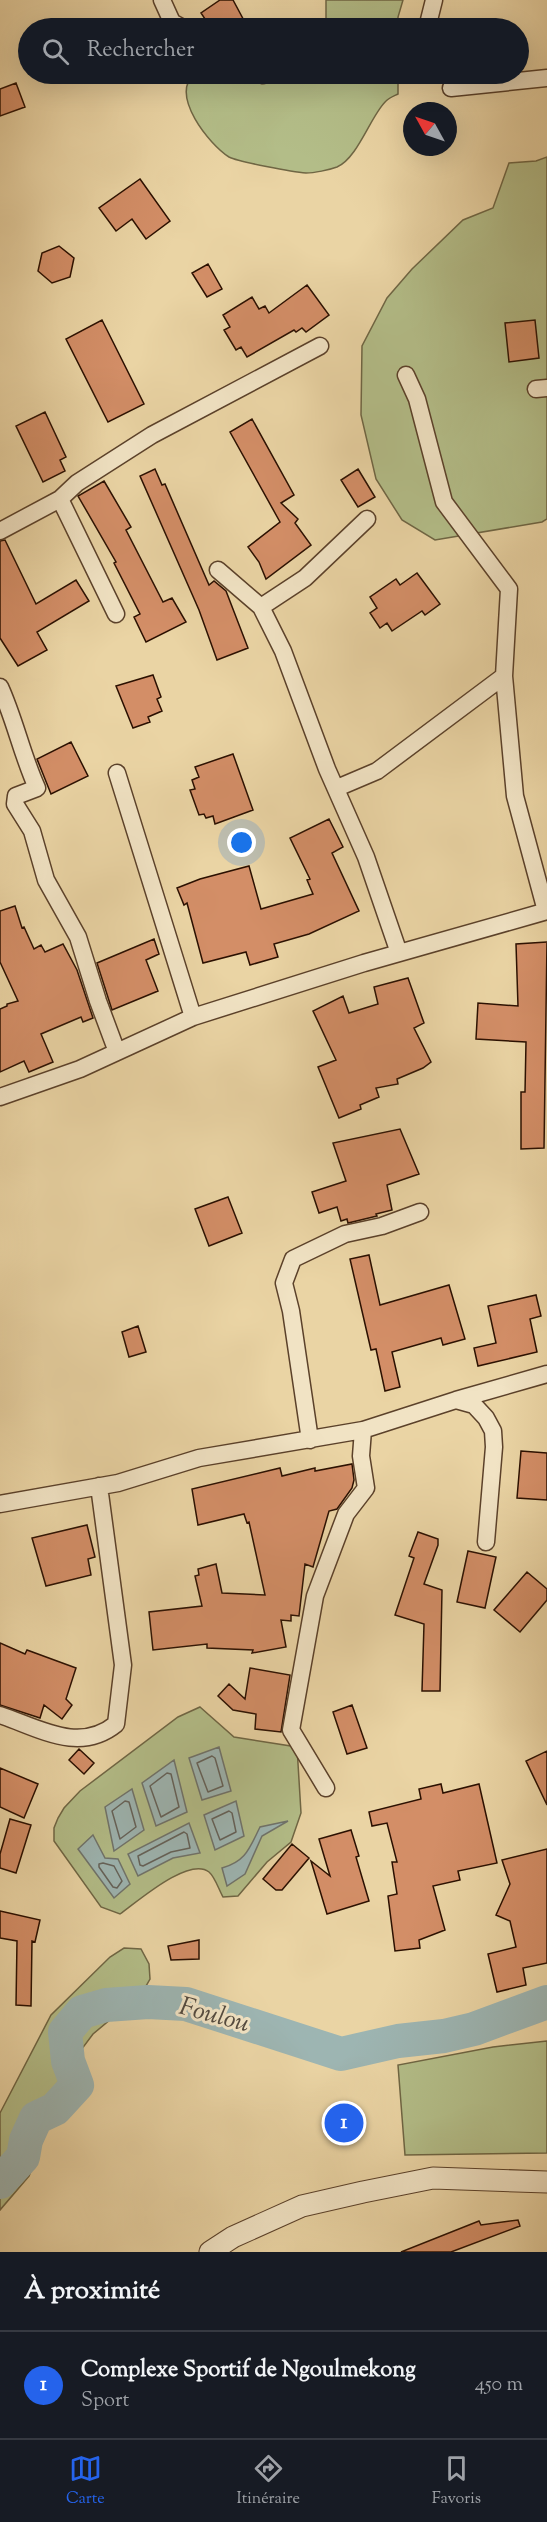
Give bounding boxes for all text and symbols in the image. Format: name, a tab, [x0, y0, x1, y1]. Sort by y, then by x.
search box	[18, 18, 529, 84]
icon: search	[39, 35, 72, 68]
text: Rechercher	[87, 35, 194, 67]
north arrow	[403, 102, 457, 156]
your location	[227, 828, 256, 857]
water label: Foulou	[175, 1989, 254, 2043]
pin: 1	[324, 2100, 364, 2146]
text: À proximité	[24, 2273, 160, 2310]
text: Complexe Sportif de Ngoulmekong	[81, 2355, 416, 2387]
text: 1	[40, 2371, 47, 2400]
text: 450 m	[475, 2371, 523, 2400]
text: Sport	[81, 2387, 129, 2416]
tab: Carte	[66, 2452, 105, 2511]
tab: Itinéraire	[237, 2452, 300, 2511]
tab: Favoris	[432, 2452, 481, 2511]

